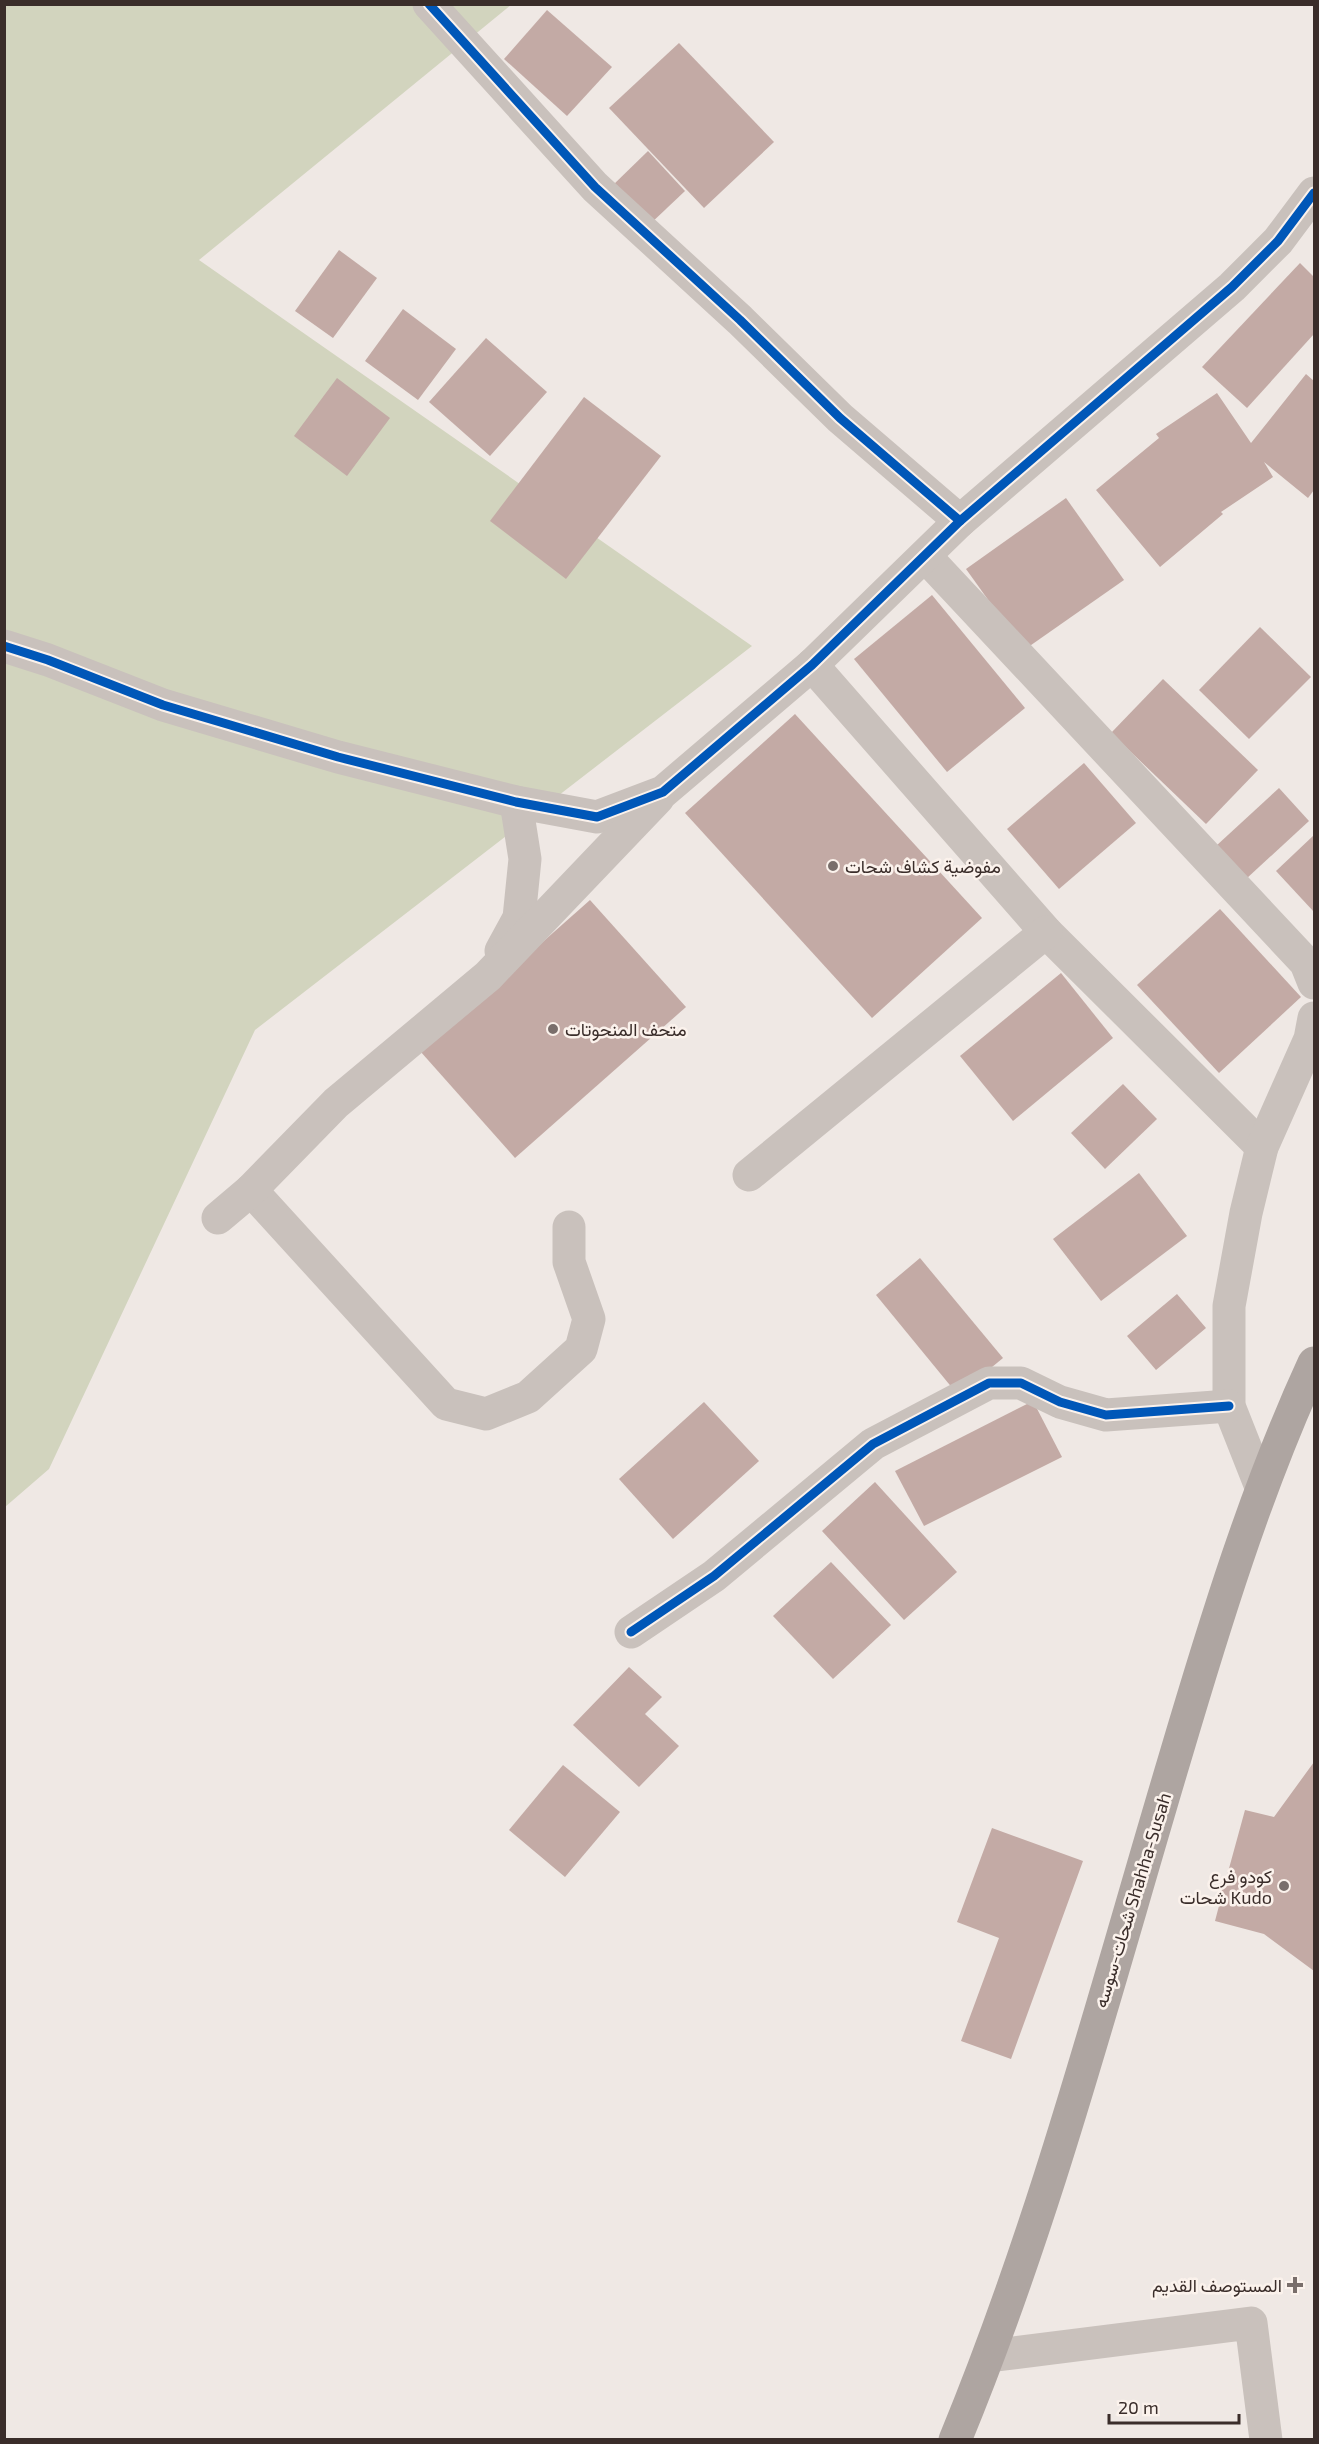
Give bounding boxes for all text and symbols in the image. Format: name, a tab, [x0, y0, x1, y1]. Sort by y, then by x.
place label: مفوضية كشاف شحات	[845, 855, 1001, 878]
marker: مفوضية كشاف شحات	[826, 859, 840, 873]
place label: متحف المنحوتات	[565, 1018, 687, 1041]
marker: متحف المنحوتات	[546, 1022, 560, 1036]
street label: شحات-سوسه Shahha-Susah	[1089, 1790, 1176, 2010]
place label: كودو فرع شحات Kudo	[1180, 1865, 1272, 1908]
marker: كودو فرع شحات Kudo	[1277, 1879, 1291, 1893]
place label: المستوصف القديم	[1152, 2274, 1282, 2298]
marker: المستوصف القديم	[1286, 2276, 1304, 2294]
scale bar	[1109, 2387, 1240, 2425]
text: 20 m	[1118, 2396, 1159, 2418]

